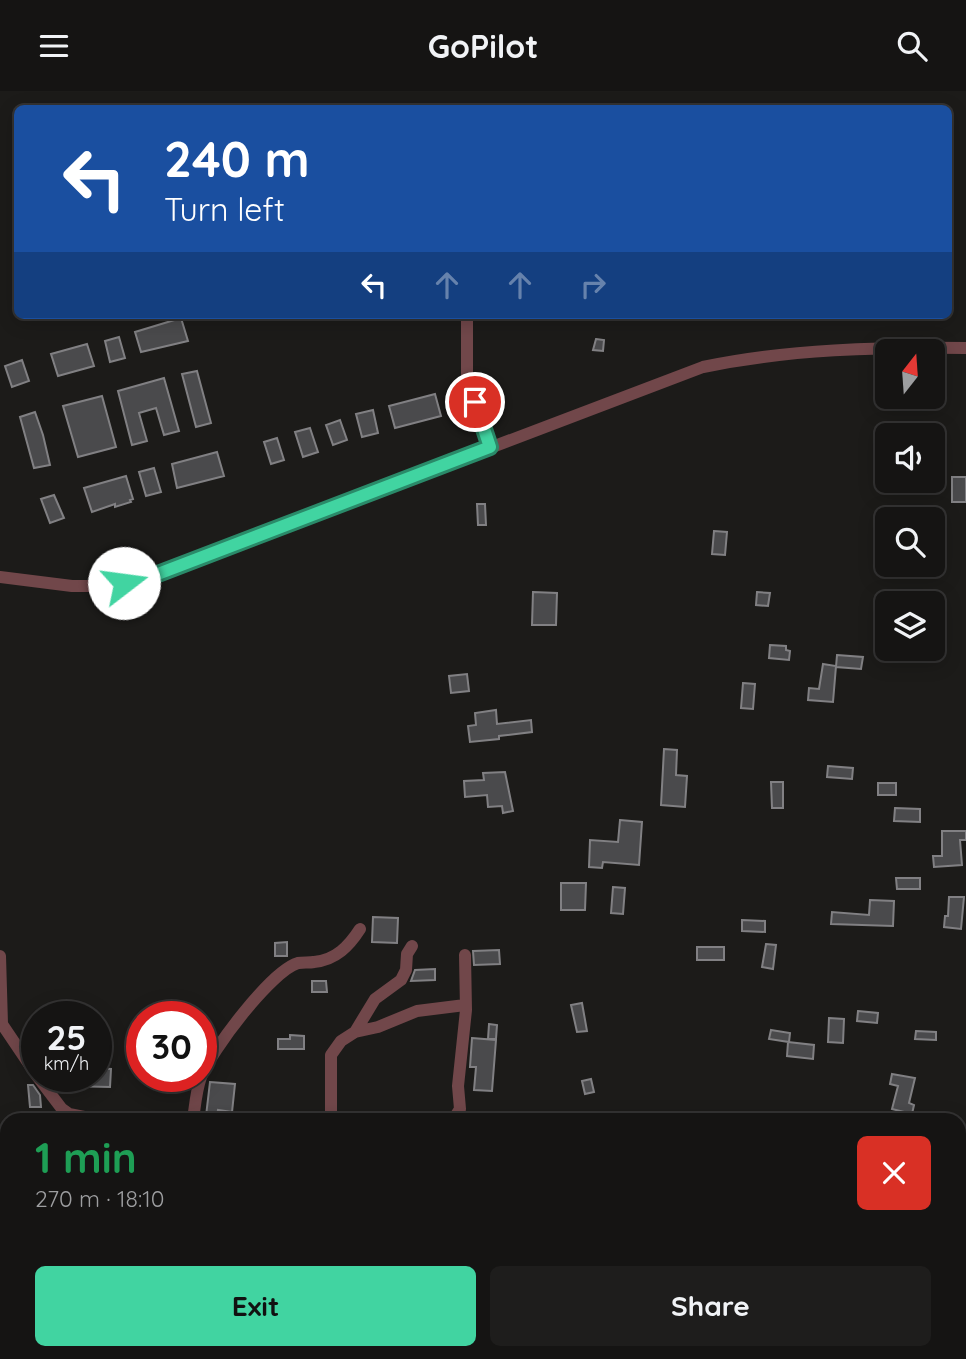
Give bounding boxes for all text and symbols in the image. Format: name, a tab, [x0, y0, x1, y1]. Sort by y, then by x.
text: GoPilot	[428, 26, 538, 66]
icon: menu	[35, 27, 73, 65]
icon: search	[893, 27, 931, 65]
text: 240 m	[164, 128, 310, 189]
icon: left	[49, 133, 140, 224]
text: Turn left	[164, 189, 285, 229]
icon: left	[355, 266, 393, 304]
icon: ahead	[428, 266, 466, 304]
icon: ahead	[501, 266, 539, 304]
icon: right	[574, 266, 612, 304]
north arrow	[875, 339, 945, 409]
map controls	[875, 339, 945, 661]
pin	[445, 372, 505, 432]
icon: arrive	[456, 383, 494, 421]
button: sound	[875, 423, 945, 493]
button: search	[875, 507, 945, 577]
position arrow	[87, 546, 161, 620]
button: layers	[875, 591, 945, 661]
speed limit sign: 30	[126, 1001, 217, 1092]
text: 25	[46, 1015, 87, 1059]
text: km/h	[44, 1052, 89, 1075]
text: 1 min	[35, 1131, 137, 1184]
button: close	[857, 1136, 931, 1210]
text: 270 m · 18:10	[35, 1184, 165, 1213]
button: Exit	[35, 1266, 476, 1346]
button: Share	[490, 1266, 931, 1346]

